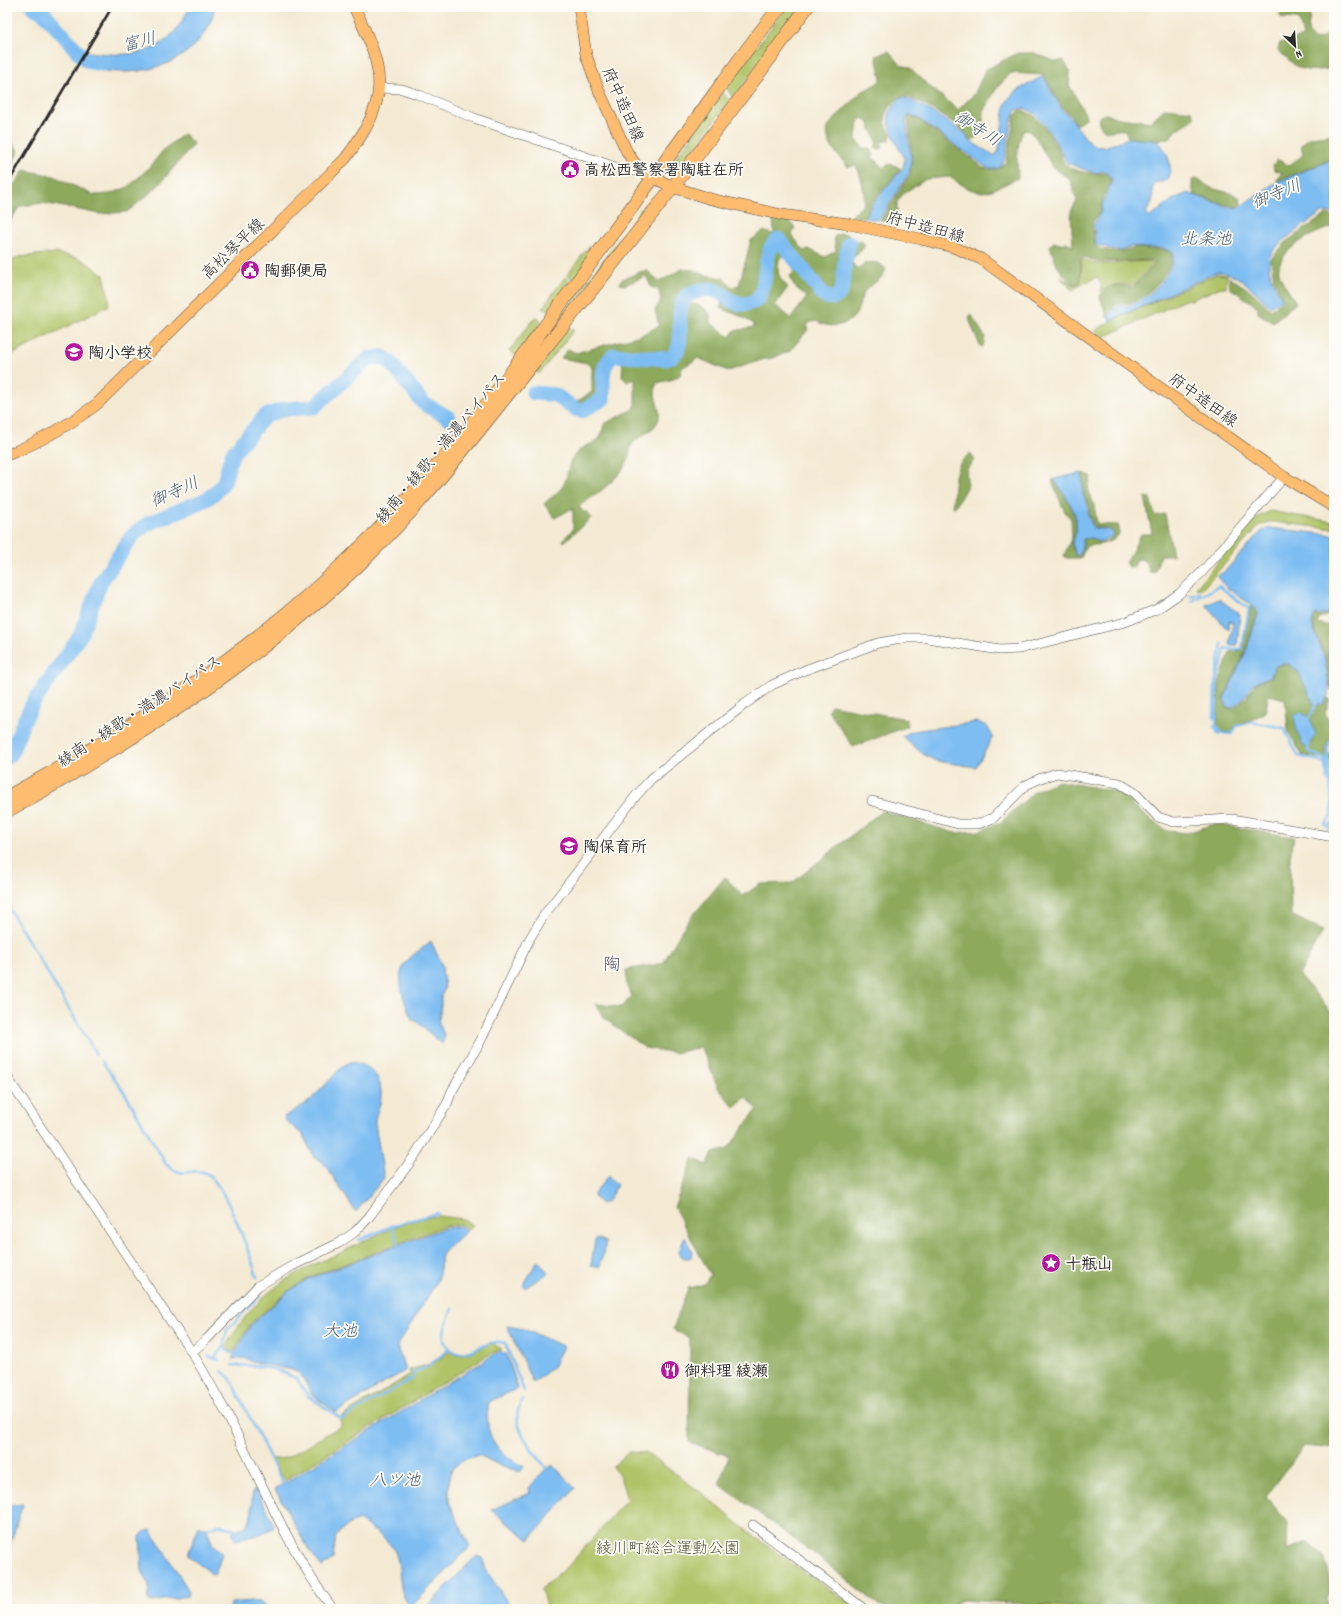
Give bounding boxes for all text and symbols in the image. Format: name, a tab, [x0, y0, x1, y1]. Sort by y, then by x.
north arrow	[1275, 26, 1315, 66]
water label: 富川	[120, 28, 159, 60]
text: N	[1292, 45, 1304, 62]
street label: 府中造田線	[595, 64, 648, 146]
water label: 御寺川	[948, 107, 1004, 154]
public building icon: 高松西警察署陶駐在所	[559, 158, 581, 180]
place label: 高松西警察署陶駐在所	[584, 160, 744, 183]
water label: 御寺川	[1249, 175, 1305, 216]
street label: 府中造田線	[884, 207, 967, 250]
street label: 高松琴平線	[197, 214, 271, 286]
water label: 北条池	[1181, 229, 1232, 253]
public building icon: 陶郵便局	[239, 259, 261, 281]
place label: 陶郵便局	[264, 261, 328, 284]
school or university icon: 陶小学校	[63, 341, 85, 363]
place label: 陶小学校	[88, 343, 152, 366]
street label: 綾南・綾歌・満濃バイパス	[371, 368, 512, 529]
street label: 府中造田線	[1163, 368, 1242, 434]
water label: 御寺川	[147, 472, 203, 515]
street label: 綾南・綾歌・満濃バイパス	[54, 650, 227, 774]
school or university icon: 陶保育所	[558, 835, 580, 857]
place label: 陶保育所	[583, 837, 647, 860]
district label: 陶	[603, 954, 621, 979]
place icon: 十瓶山	[1040, 1252, 1062, 1274]
place label: 十瓶山	[1065, 1254, 1113, 1277]
water label: 大池	[323, 1321, 358, 1345]
restaurant icon: 御料理 綾瀬	[659, 1359, 681, 1381]
place label: 御料理 綾瀬	[684, 1361, 768, 1384]
water label: 八ツ池	[370, 1470, 421, 1494]
park label: 綾川町総合運動公園	[596, 1538, 740, 1561]

